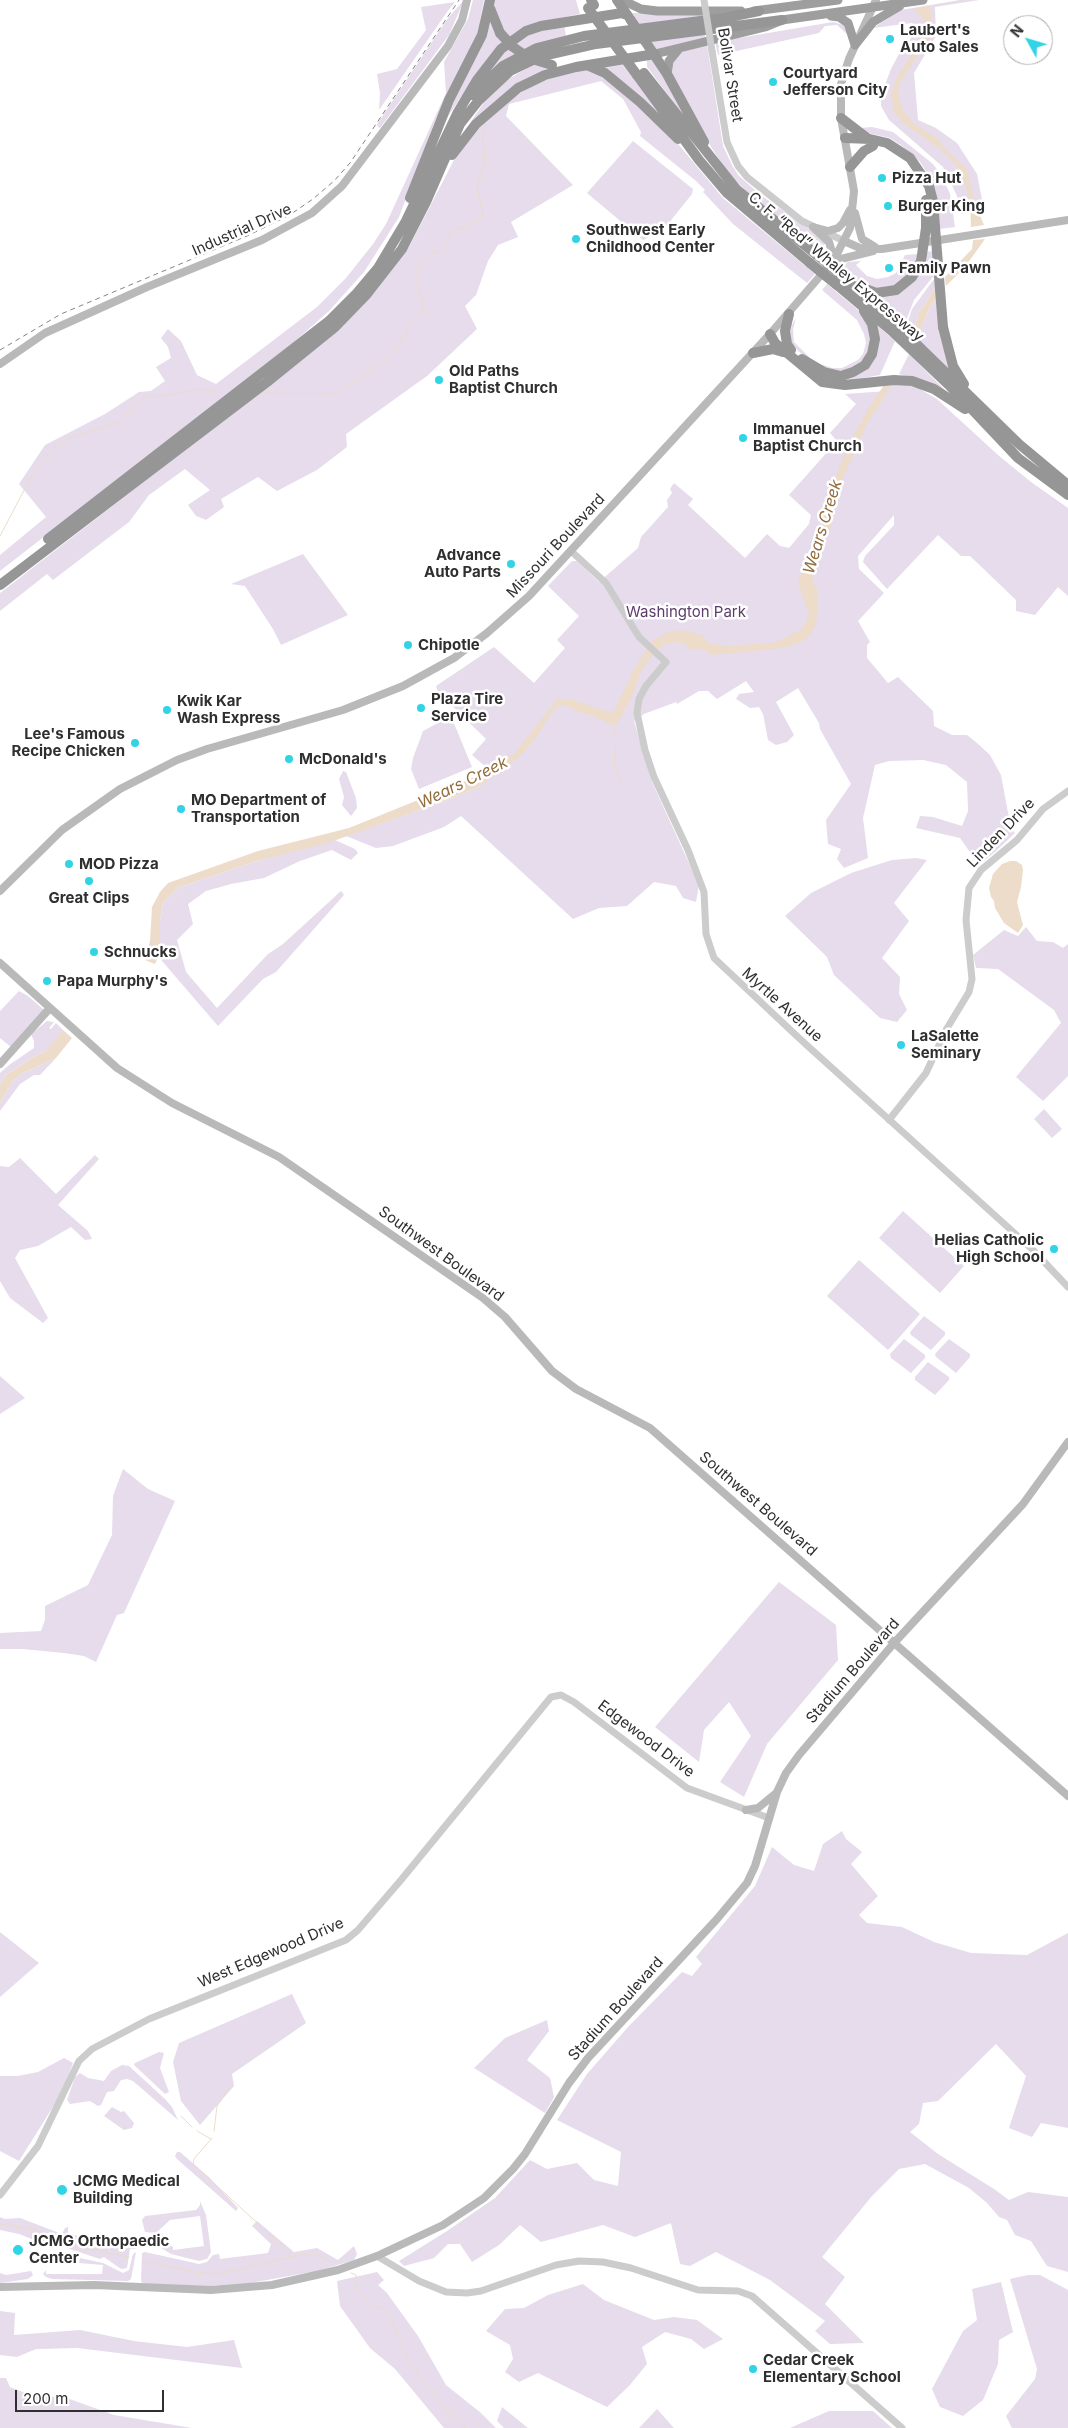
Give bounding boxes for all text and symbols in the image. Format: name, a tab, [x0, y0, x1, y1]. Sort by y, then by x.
north arrow	[1003, 15, 1053, 65]
place label: Laubert's Auto Sales	[900, 21, 979, 56]
text: N	[1007, 21, 1027, 40]
street label: Bolivar Street	[714, 27, 746, 123]
marker: Laubert's Auto Sales	[884, 33, 896, 45]
place label: Courtyard Jefferson City	[783, 64, 887, 99]
marker: Courtyard Jefferson City	[767, 76, 779, 88]
place label: Pizza Hut	[892, 169, 961, 187]
marker: Pizza Hut	[876, 172, 888, 184]
street label: C. F. “Red” Whaley Expressway	[745, 188, 927, 346]
place label: Burger King	[898, 197, 985, 215]
street label: Industrial Drive	[190, 200, 294, 260]
marker: Burger King	[882, 200, 894, 212]
place label: Southwest Early Childhood Center	[586, 221, 715, 256]
marker: Southwest Early Childhood Center	[570, 233, 582, 245]
place label: Family Pawn	[899, 259, 991, 277]
marker: Family Pawn	[883, 262, 895, 274]
place label: Old Paths Baptist Church	[449, 362, 558, 397]
marker: Old Paths Baptist Church	[433, 374, 445, 386]
place label: Immanuel Baptist Church	[753, 420, 862, 455]
marker: Immanuel Baptist Church	[737, 432, 749, 444]
water label: Wears Creek	[800, 478, 846, 576]
street label: Missouri Boulevard	[503, 490, 609, 602]
place label: Advance Auto Parts	[424, 546, 501, 581]
marker: Advance Auto Parts	[505, 558, 517, 570]
park label: Washington Park	[626, 603, 746, 621]
place label: Chipotle	[418, 636, 480, 654]
marker: Chipotle	[402, 639, 414, 651]
place label: Plaza Tire Service	[431, 690, 503, 725]
place label: Kwik Kar Wash Express	[177, 692, 280, 727]
marker: Plaza Tire Service	[415, 702, 427, 714]
marker: Kwik Kar Wash Express	[161, 704, 173, 716]
place label: Lee's Famous Recipe Chicken	[12, 725, 125, 760]
marker: Lee's Famous Recipe Chicken	[129, 737, 141, 749]
place label: McDonald's	[299, 750, 387, 768]
marker: McDonald's	[283, 753, 295, 765]
water label: Wears Creek	[415, 753, 511, 813]
place label: MO Department of Transportation	[191, 791, 326, 826]
street label: Linden Drive	[964, 795, 1038, 871]
marker: MO Department of Transportation	[175, 803, 187, 815]
place label: MOD Pizza	[79, 855, 159, 873]
marker: MOD Pizza	[63, 858, 75, 870]
marker: Great Clips	[83, 875, 95, 887]
place label: Great Clips	[49, 889, 129, 907]
place label: Schnucks	[104, 943, 177, 961]
marker: Schnucks	[88, 946, 100, 958]
street label: Myrtle Avenue	[738, 964, 826, 1046]
place label: Papa Murphy's	[57, 972, 168, 990]
marker: Papa Murphy's	[41, 975, 53, 987]
place label: LaSalette Seminary	[911, 1027, 981, 1062]
marker: LaSalette Seminary	[895, 1039, 907, 1051]
street label: Southwest Boulevard	[375, 1203, 507, 1305]
place label: Helias Catholic High School	[934, 1231, 1044, 1266]
marker: Helias Catholic High School	[1048, 1243, 1060, 1255]
street label: Southwest Boulevard	[695, 1448, 821, 1560]
street label: Stadium Boulevard	[803, 1615, 903, 1727]
street label: Edgewood Drive	[594, 1697, 698, 1781]
street label: West Edgewood Drive	[196, 1914, 346, 1992]
street label: Stadium Boulevard	[565, 1953, 667, 2065]
place label: JCMG Medical Building	[73, 2172, 180, 2207]
marker: JCMG Medical Building	[55, 2183, 69, 2197]
place label: JCMG Orthopaedic Center	[29, 2232, 169, 2267]
marker: JCMG Orthopaedic Center	[11, 2243, 25, 2257]
place label: Cedar Creek Elementary School	[763, 2351, 901, 2386]
marker: Cedar Creek Elementary School	[747, 2363, 759, 2375]
scale bar	[18, 2380, 166, 2412]
text: 200 m	[23, 2389, 68, 2408]

